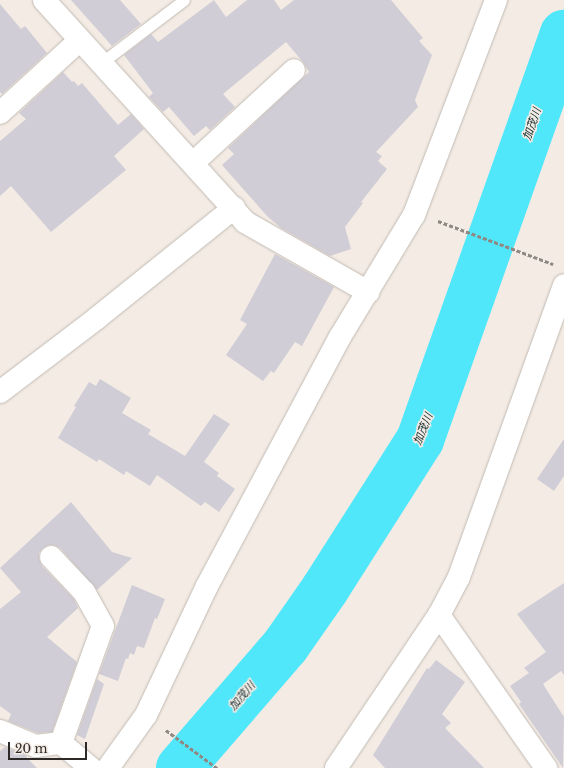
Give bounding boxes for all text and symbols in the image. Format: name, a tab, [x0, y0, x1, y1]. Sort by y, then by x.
water label: 加茂川	[520, 106, 544, 142]
water label: 加茂川	[411, 411, 435, 447]
water label: 加茂川	[226, 679, 258, 713]
scale bar	[10, 734, 89, 760]
text: 20 m	[15, 741, 47, 756]

